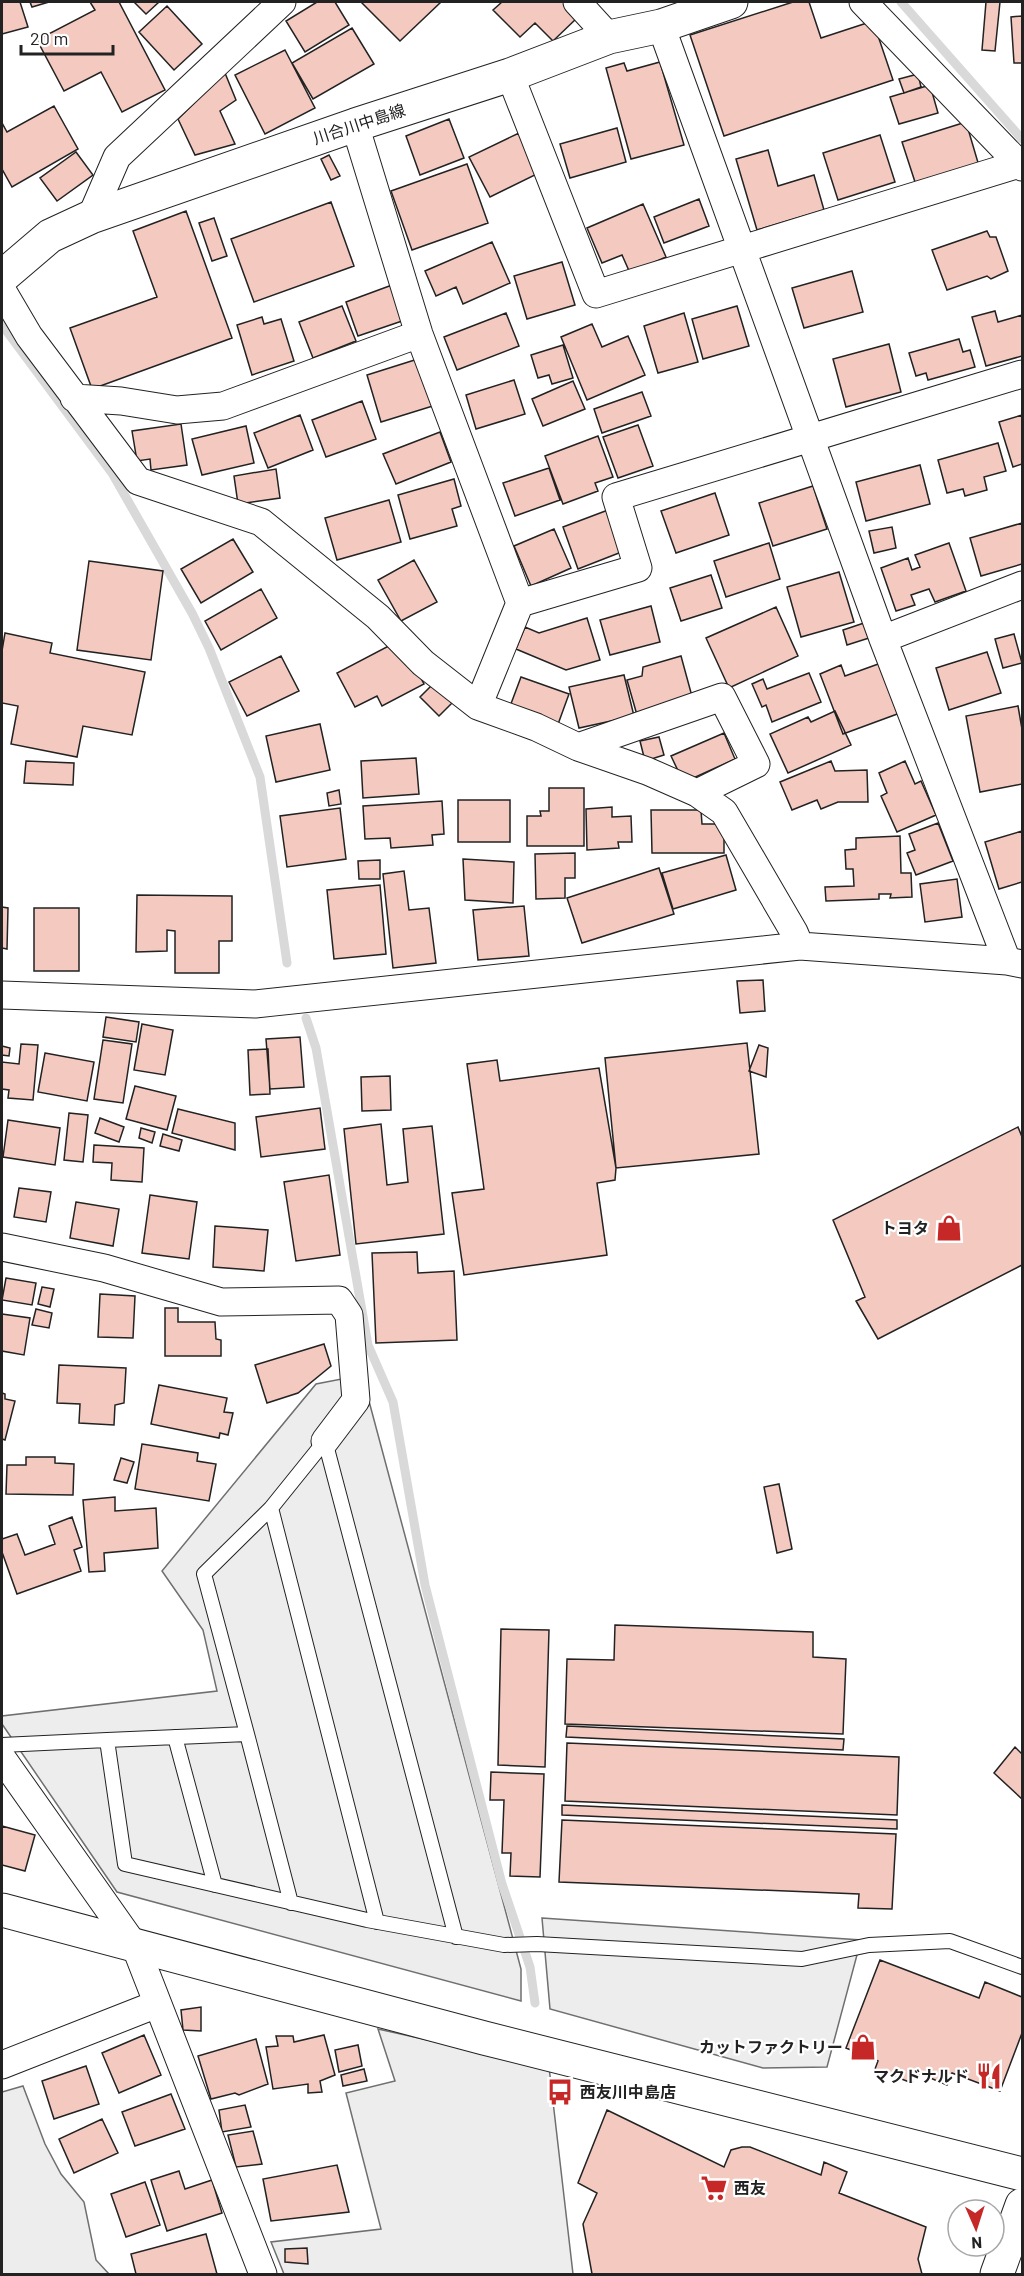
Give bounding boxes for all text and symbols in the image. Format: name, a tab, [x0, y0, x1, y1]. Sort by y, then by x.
scale bar	[21, 18, 112, 56]
text: 20 m	[30, 27, 68, 49]
street label: 川合川中島線	[310, 100, 407, 147]
shop icon: トヨタ	[934, 1213, 964, 1243]
place label: トヨタ	[881, 1218, 929, 1237]
shop icon: カットファクトリー	[848, 2032, 878, 2062]
place label: カットファクトリー	[699, 2037, 843, 2056]
restaurant icon: マクドナルド	[974, 2061, 1004, 2091]
place label: マクドナルド	[873, 2066, 969, 2085]
bus stop icon: 西友川中島店	[545, 2077, 575, 2107]
place label: 西友川中島店	[580, 2082, 676, 2101]
supermarket icon: 西友	[699, 2173, 729, 2203]
place label: 西友	[734, 2178, 766, 2197]
north arrow	[946, 2198, 1006, 2258]
text: N	[971, 2234, 983, 2253]

